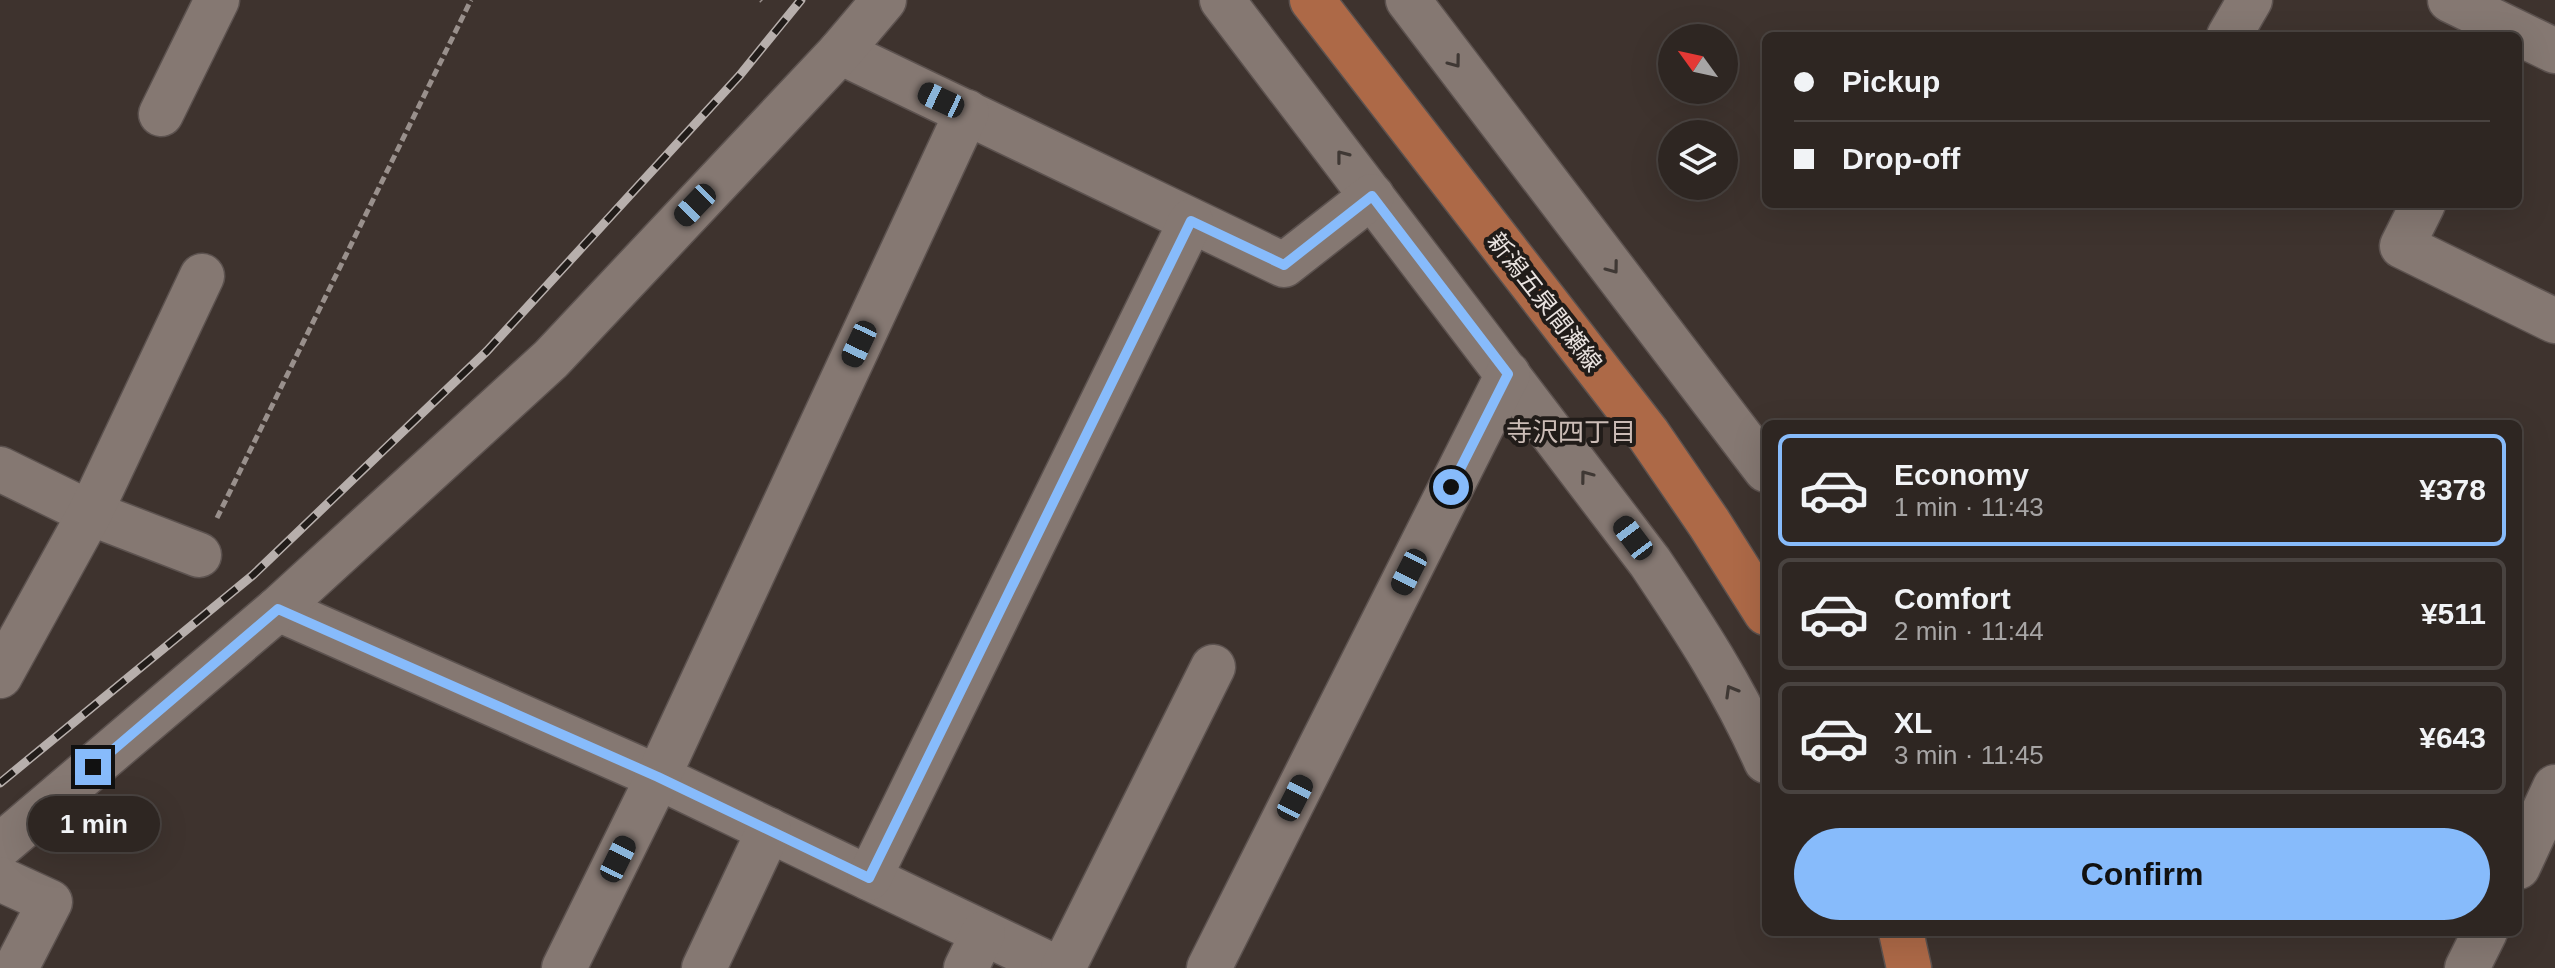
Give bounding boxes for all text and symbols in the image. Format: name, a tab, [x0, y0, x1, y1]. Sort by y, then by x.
north arrow	[1658, 24, 1738, 104]
map controls	[1658, 24, 1738, 200]
one-way arrow	[1445, 53, 1460, 67]
text: Pickup	[1842, 65, 1940, 98]
car	[914, 79, 968, 121]
button: layers	[1658, 120, 1738, 200]
text: Drop-off	[1842, 142, 1960, 175]
one-way arrow	[1338, 150, 1352, 165]
car	[670, 179, 720, 231]
street label: 新潟五泉間瀬線	[1483, 227, 1607, 377]
one-way arrow	[1604, 259, 1618, 274]
car	[838, 317, 880, 371]
district label: 寺沢四丁目	[1506, 417, 1636, 447]
icon: car	[1798, 454, 1870, 526]
text: Economy	[1894, 458, 2029, 491]
route start	[1433, 469, 1469, 505]
one-way arrow	[1581, 470, 1595, 485]
text: ¥378	[2419, 473, 2486, 506]
text: 1 min · 11:43	[1894, 492, 2044, 522]
car	[1609, 512, 1657, 564]
car	[1387, 545, 1431, 599]
icon: car	[1798, 578, 1870, 650]
text: Comfort	[1894, 582, 2011, 615]
text: ¥511	[2421, 597, 2486, 630]
text: 2 min · 11:44	[1894, 616, 2044, 646]
one-way arrow	[1725, 685, 1741, 700]
icon: car	[1798, 702, 1870, 774]
text: XL	[1894, 706, 1932, 739]
text: ¥643	[2419, 721, 2486, 754]
text: 3 min · 11:45	[1894, 740, 2044, 770]
route end	[75, 749, 111, 785]
car	[1273, 771, 1317, 825]
callout: 1 min	[27, 795, 159, 851]
text: 1 min	[60, 809, 128, 839]
button: Confirm	[1794, 828, 2490, 920]
car	[597, 832, 639, 886]

